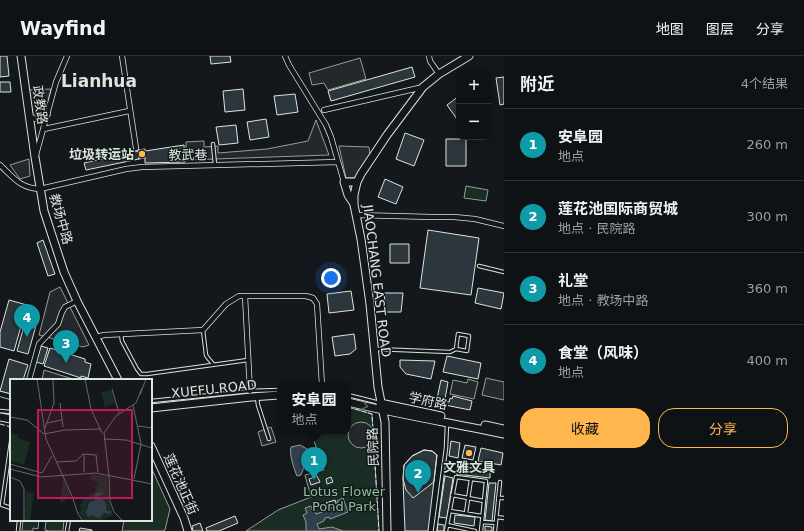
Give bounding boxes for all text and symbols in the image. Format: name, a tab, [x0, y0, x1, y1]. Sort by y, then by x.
text: Wayfind	[20, 17, 106, 39]
text: 地图	[656, 21, 684, 37]
text: 图层	[706, 21, 734, 37]
text: 分享	[756, 21, 784, 37]
map controls	[456, 68, 492, 140]
button: +	[456, 68, 492, 104]
district label: Lianhua	[61, 71, 137, 91]
text: 附近	[520, 74, 554, 94]
text: 4个结果	[741, 76, 788, 91]
street label: 政教路	[30, 85, 50, 125]
button: −	[456, 104, 492, 140]
text: 安阜园	[558, 128, 603, 146]
text: 1	[528, 137, 538, 152]
text: 260 m	[746, 137, 788, 152]
place label: 垃圾转运站	[69, 147, 134, 162]
street label: 教武巷	[168, 147, 208, 163]
marker: 垃圾转运站	[137, 149, 147, 159]
text: 地点	[558, 149, 584, 164]
street label: 教场中路	[47, 192, 75, 246]
text: 莲花池国际商贸城	[558, 200, 678, 218]
street label: JIAOCHANG EAST ROAD	[360, 203, 394, 358]
text: 2	[528, 209, 538, 224]
text: 300 m	[746, 209, 788, 224]
text: 地点 · 民院路	[558, 221, 635, 236]
your location	[321, 268, 341, 288]
text: 礼堂	[558, 272, 588, 290]
text: 3	[528, 281, 538, 296]
text: 360 m	[746, 281, 788, 296]
text: 地点 · 教场中路	[558, 293, 648, 308]
pin: 4	[14, 304, 40, 337]
pin: 3	[53, 330, 79, 363]
text: 食堂（风味）	[558, 344, 648, 362]
text: 4	[528, 353, 538, 368]
text: 400 m	[746, 353, 788, 368]
text: 地点	[558, 365, 584, 380]
street label: XUEFU ROAD	[171, 377, 257, 401]
inset map	[10, 379, 152, 521]
popup	[277, 382, 351, 434]
street label: 学府路	[407, 390, 449, 412]
text: 安阜园	[291, 391, 337, 409]
one-way arrow	[362, 402, 368, 410]
button: 收藏	[520, 408, 650, 448]
button: 分享	[658, 408, 788, 448]
text: 地点	[291, 412, 318, 427]
street label: 民院路	[365, 427, 381, 467]
pin: 1	[301, 447, 327, 480]
marker: 文雅文具	[464, 448, 474, 458]
street label: 莲花池正街	[161, 451, 201, 517]
pin: 2	[405, 460, 431, 493]
place label: 文雅文具	[443, 460, 495, 475]
park label: Lotus Flower Pond Park	[303, 484, 386, 514]

